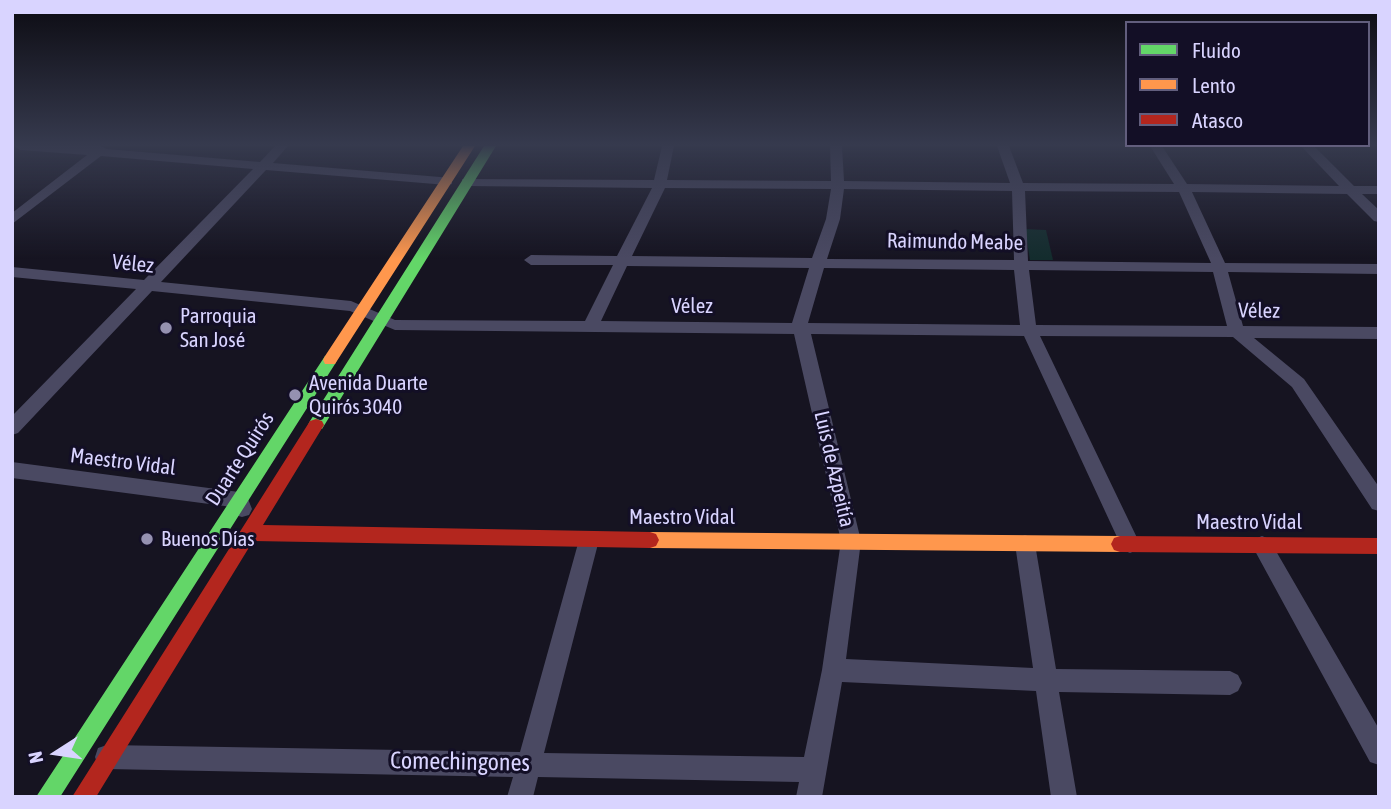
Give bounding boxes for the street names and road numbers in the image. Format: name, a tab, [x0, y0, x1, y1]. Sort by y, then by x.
street label: Raimundo Meabe	[887, 228, 1023, 256]
street label: Vélez	[111, 249, 155, 279]
street label: Vélez	[671, 293, 713, 319]
street label: Vélez	[1238, 298, 1280, 324]
street label: Duarte Quirós	[200, 407, 280, 511]
street label: Luis de Azpeitía	[808, 408, 860, 530]
street label: Maestro Vidal	[69, 443, 177, 481]
street label: Maestro Vidal	[629, 504, 735, 530]
street label: Maestro Vidal	[1196, 509, 1302, 535]
street label: Comechingones	[390, 746, 530, 778]

